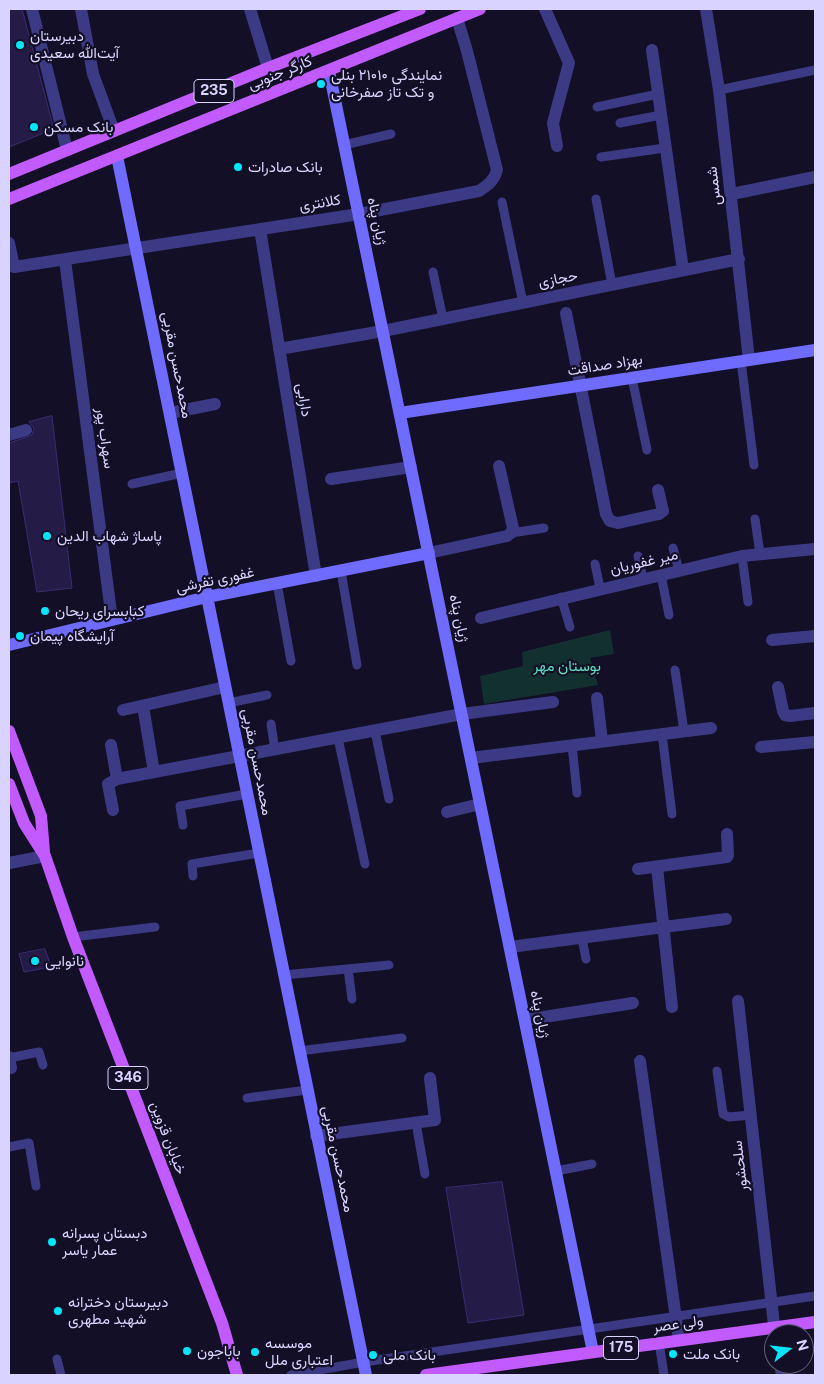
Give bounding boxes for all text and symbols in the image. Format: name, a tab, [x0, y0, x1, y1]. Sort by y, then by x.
place label: دبیرستان آیت‌الله سعیدی	[30, 27, 119, 62]
marker: دبیرستان آیت‌الله سعیدی	[14, 39, 26, 51]
street label: کارگر جنوبی	[245, 52, 315, 94]
place label: نمایندگی ۲۱۰۱۰ بنلی و تک تاز صفرخانی	[331, 66, 442, 101]
marker: نمایندگی ۲۱۰۱۰ بنلی و تک تاز صفرخانی	[315, 78, 327, 90]
road number: 235	[194, 80, 234, 102]
place label: بانک مسکن	[44, 118, 114, 136]
marker: بانک مسکن	[28, 121, 40, 133]
place label: بانک صادرات	[248, 158, 323, 176]
marker: بانک صادرات	[232, 161, 244, 173]
street label: شمس	[703, 166, 725, 206]
street label: کلانتری	[298, 191, 342, 215]
street label: ژیان پناه	[363, 196, 391, 246]
street label: حجازی	[537, 266, 579, 292]
street label: محمدحسن مقربی	[158, 310, 196, 420]
street label: بهزاد صداقت	[566, 350, 644, 380]
street label: دارابی	[292, 382, 316, 418]
street label: سهراب پور	[92, 406, 118, 470]
place label: پاساژ شهاب الدین	[57, 527, 162, 545]
marker: پاساژ شهاب الدین	[41, 530, 53, 542]
street label: میر غفوریان	[608, 545, 680, 579]
street label: غفوری تفرشی	[174, 563, 256, 597]
street label: ژیان پناه	[445, 593, 473, 643]
place label: کبابسرای ریحان	[55, 602, 144, 620]
marker: کبابسرای ریحان	[39, 605, 51, 617]
place label: آرایشگاه پیمان	[30, 627, 114, 645]
marker: آرایشگاه پیمان	[14, 630, 26, 642]
park label: بوستان مهر	[533, 657, 601, 675]
street label: محمدحسن مقربی	[238, 707, 276, 817]
place label: نانوایی	[45, 952, 84, 970]
marker: نانوایی	[29, 955, 41, 967]
street label: ژیان پناه	[526, 989, 554, 1039]
road number: 346	[108, 1066, 148, 1090]
street label: خیابان قزوین	[146, 1099, 190, 1177]
street label: محمدحسن مقربی	[318, 1104, 358, 1214]
street label: سلحشور	[728, 1139, 752, 1193]
place label: دبستان پسرانه عمار یاسر	[62, 1224, 147, 1259]
marker: دبستان پسرانه عمار یاسر	[46, 1236, 58, 1248]
place label: دبیرستان دخترانه شهید مطهری	[68, 1293, 168, 1328]
marker: دبیرستان دخترانه شهید مطهری	[52, 1305, 64, 1317]
street label: ولی عصر	[652, 1312, 704, 1336]
north arrow	[764, 1324, 814, 1374]
place label: موسسه اعتباری ملل	[265, 1334, 333, 1369]
road number: 175	[604, 1336, 638, 1360]
text: N	[793, 1338, 812, 1353]
place label: باباجون	[197, 1342, 241, 1360]
marker: باباجون	[181, 1345, 193, 1357]
place label: بانک ملت	[683, 1345, 740, 1363]
marker: موسسه اعتباری ملل	[249, 1346, 261, 1358]
place label: بانک ملی	[383, 1346, 436, 1364]
marker: بانک ملت	[667, 1348, 679, 1360]
marker: بانک ملی	[367, 1349, 379, 1361]

